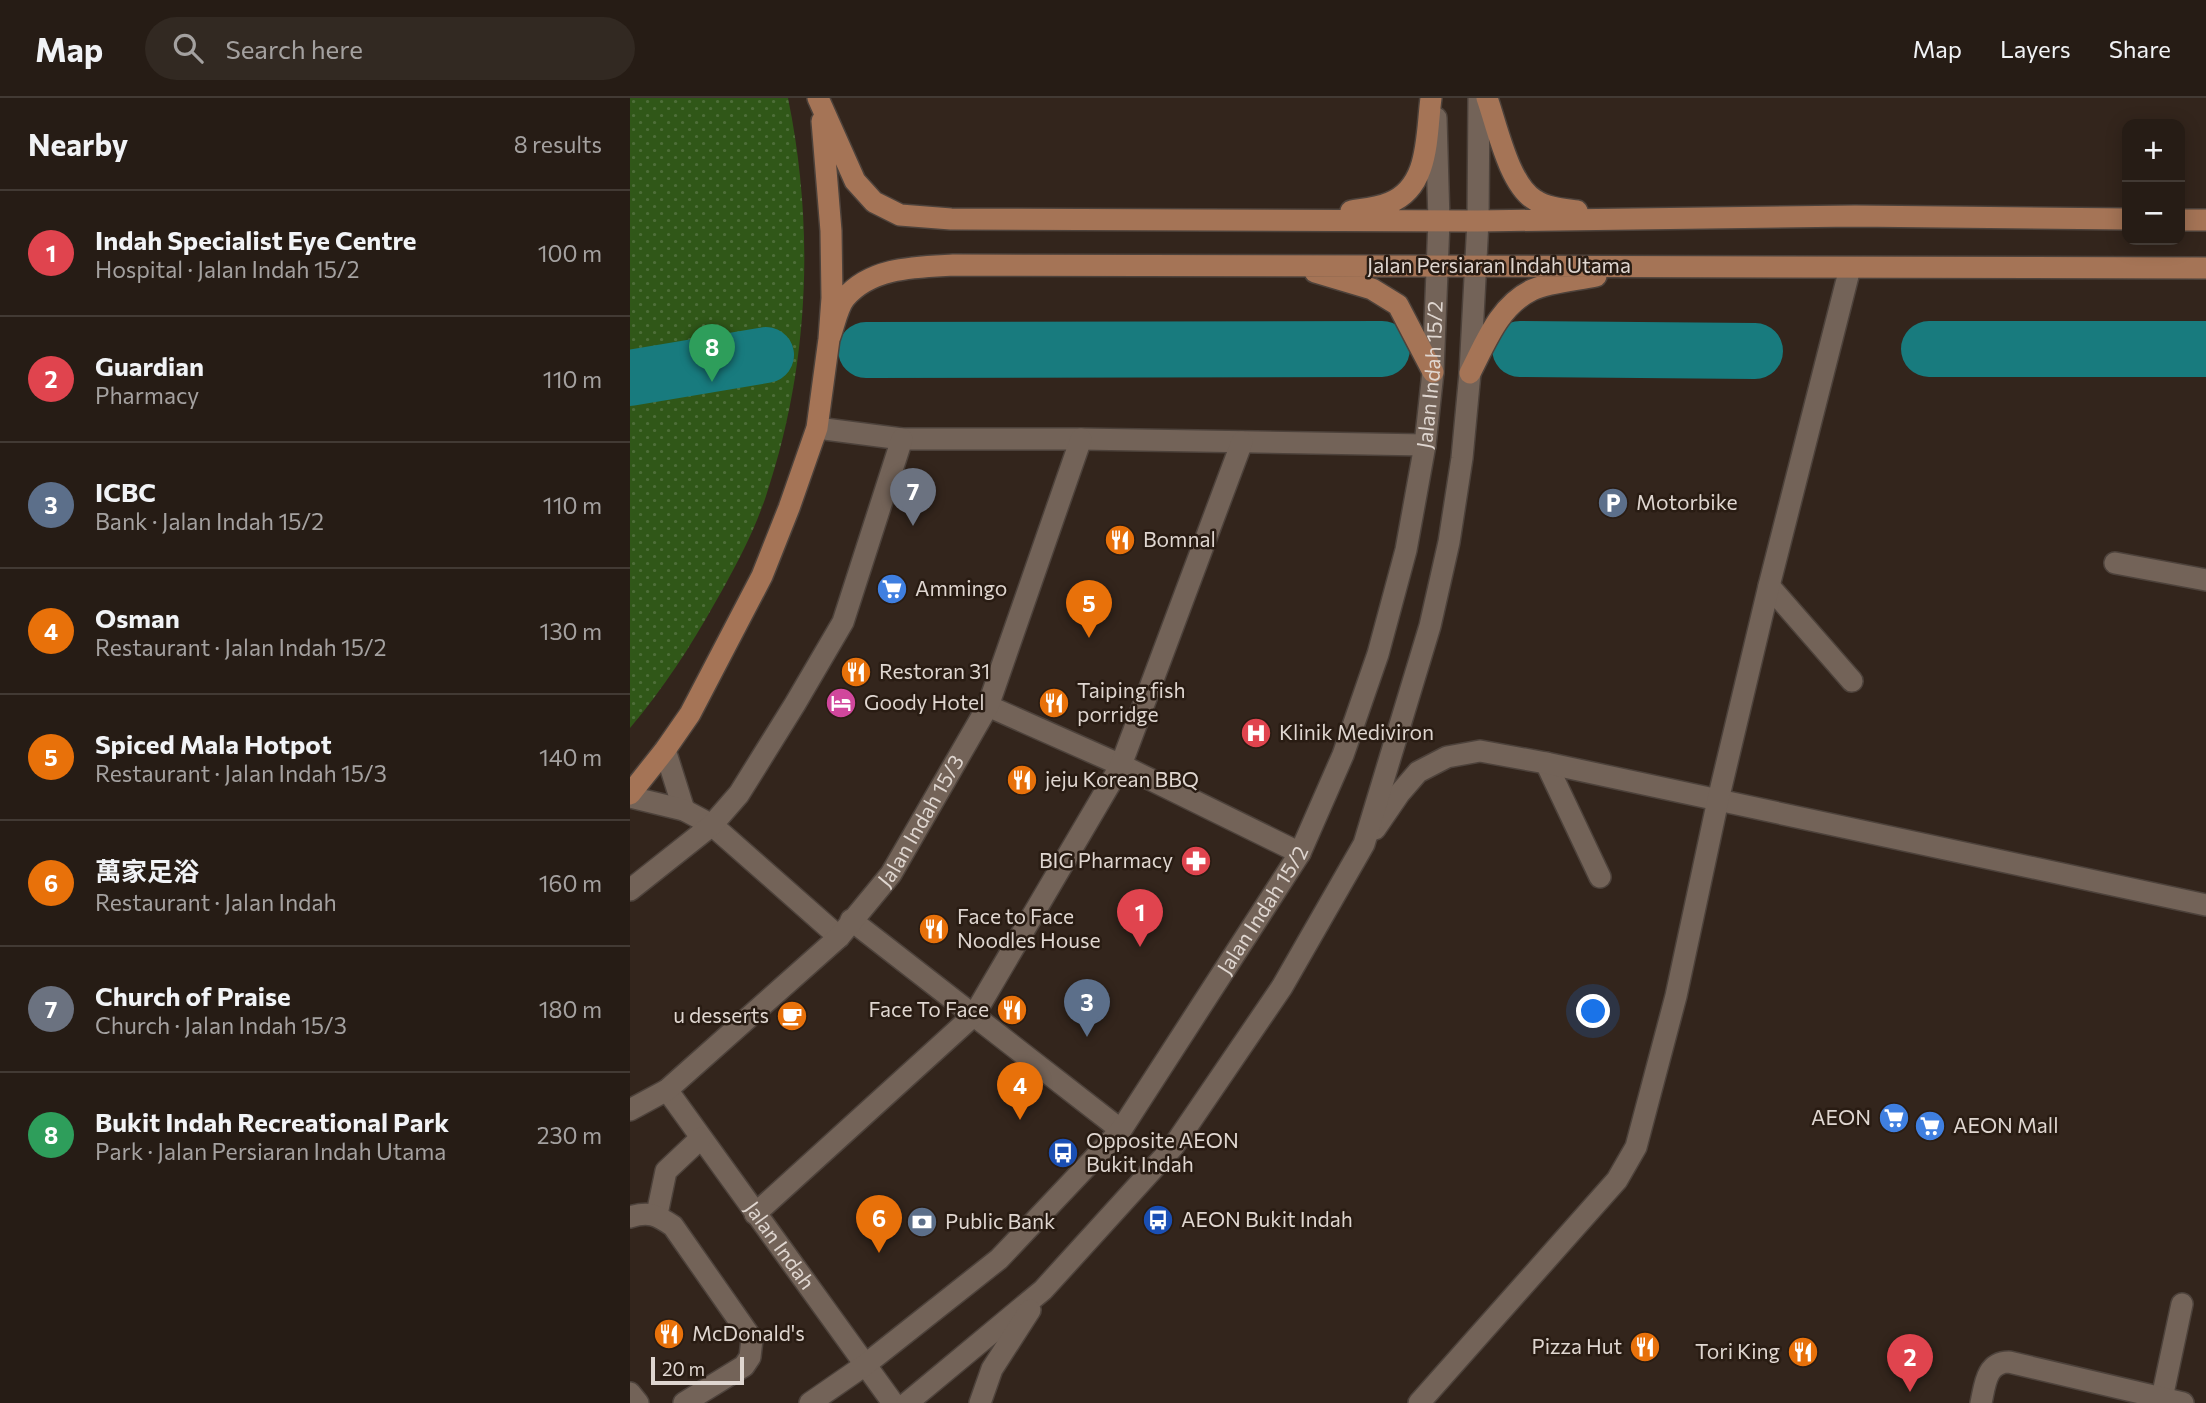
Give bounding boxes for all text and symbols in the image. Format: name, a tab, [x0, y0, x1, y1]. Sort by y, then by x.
search box	[145, 17, 635, 80]
text: Map	[35, 28, 103, 69]
icon: search	[169, 29, 207, 67]
text: Search here	[225, 33, 363, 64]
text: Map	[1913, 34, 1962, 63]
text: Layers	[2000, 34, 2071, 63]
text: Share	[2109, 34, 2171, 63]
map controls	[2122, 119, 2185, 245]
button: +	[2122, 119, 2185, 182]
text: Nearby	[28, 125, 128, 162]
text: 8 results	[514, 130, 602, 158]
button: −	[2122, 182, 2185, 245]
text: Indah Specialist Eye Centre	[95, 224, 416, 255]
text: 1	[46, 239, 56, 267]
text: 100 m	[538, 239, 602, 267]
street label: Jalan Persiaran Indah Utama	[1367, 252, 1631, 277]
text: Hospital · Jalan Indah 15/2	[95, 255, 360, 283]
street label: Jalan Indah 15/2	[1411, 300, 1447, 450]
pin: 8	[689, 324, 735, 382]
text: Guardian	[95, 350, 204, 381]
text: 2	[44, 365, 58, 393]
text: 110 m	[543, 365, 602, 393]
text: Pharmacy	[95, 381, 199, 409]
pin: 7	[890, 468, 936, 526]
text: ICBC	[95, 476, 156, 507]
parking icon: Motorbike	[1596, 486, 1630, 520]
place label: Motorbike	[1636, 489, 1738, 514]
text: 3	[44, 491, 58, 519]
text: 110 m	[543, 491, 602, 519]
text: Bank · Jalan Indah 15/2	[95, 507, 324, 535]
restaurant icon: Bomnal	[1103, 523, 1137, 557]
place label: Bomnal	[1143, 526, 1216, 551]
supermarket icon: Ammingo	[875, 572, 909, 606]
place label: Ammingo	[915, 575, 1007, 600]
pin: 5	[1066, 580, 1112, 638]
text: Osman	[95, 602, 180, 633]
text: 4	[44, 617, 58, 645]
text: 130 m	[540, 617, 602, 645]
text: Restaurant · Jalan Indah 15/2	[95, 633, 387, 661]
restaurant icon: Restoran 31	[839, 655, 873, 689]
place label: Restoran 31	[879, 658, 990, 683]
place label: Taiping fish porridge	[1077, 677, 1186, 726]
hotel icon: Goody Hotel	[824, 686, 858, 720]
restaurant icon: Taiping fish porridge	[1037, 686, 1071, 720]
place label: Goody Hotel	[864, 689, 985, 714]
hospital icon: Klinik Mediviron	[1239, 716, 1273, 750]
place label: Klinik Mediviron	[1279, 719, 1434, 744]
text: Spiced Mala Hotpot	[95, 728, 332, 759]
text: 5	[44, 743, 58, 771]
text: 140 m	[539, 743, 602, 771]
street label: Jalan Indah 15/3	[872, 750, 968, 891]
text: Restaurant · Jalan Indah 15/3	[95, 759, 387, 787]
restaurant icon: jeju Korean BBQ	[1005, 763, 1039, 797]
place label: jeju Korean BBQ	[1045, 766, 1199, 791]
street label: Jalan Indah 15/2	[1211, 842, 1313, 978]
pharmacy icon: BIG Pharmacy	[1179, 844, 1213, 878]
place label: BIG Pharmacy	[1039, 847, 1173, 872]
text: 萬家足浴	[95, 855, 199, 886]
text: 6	[44, 869, 58, 897]
text: 160 m	[539, 869, 602, 897]
text: Restaurant · Jalan Indah	[95, 888, 337, 916]
pin: 1	[1117, 889, 1163, 947]
place label: Face to Face Noodles House	[957, 903, 1101, 952]
restaurant icon: Face to Face Noodles House	[917, 912, 951, 946]
pin: 3	[1064, 979, 1110, 1037]
text: Church of Praise	[95, 980, 291, 1011]
restaurant icon: Face To Face	[995, 993, 1029, 1027]
your location	[1576, 994, 1610, 1028]
text: 7	[45, 995, 57, 1023]
text: 180 m	[539, 995, 602, 1023]
place label: Face To Face	[868, 996, 989, 1021]
cafe icon: u desserts	[775, 999, 809, 1033]
place label: u desserts	[673, 1002, 769, 1027]
text: Church · Jalan Indah 15/3	[95, 1011, 347, 1039]
pin: 4	[997, 1062, 1043, 1120]
supermarket icon: AEON	[1877, 1101, 1911, 1135]
place label: AEON	[1811, 1104, 1871, 1129]
text: Bukit Indah Recreational Park	[95, 1106, 449, 1137]
supermarket icon: AEON Mall	[1913, 1109, 1947, 1143]
place label: AEON Mall	[1953, 1112, 2059, 1137]
text: 8	[44, 1121, 58, 1149]
text: 230 m	[537, 1121, 602, 1149]
place label: Opposite AEON Bukit Indah	[1086, 1127, 1239, 1176]
bus stop icon: Opposite AEON Bukit Indah	[1046, 1136, 1080, 1170]
text: Park · Jalan Persiaran Indah Utama	[95, 1137, 446, 1165]
pin: 6	[856, 1195, 902, 1253]
street label: Jalan Indah	[740, 1196, 821, 1294]
bus stop icon: AEON Bukit Indah	[1141, 1203, 1175, 1237]
bank icon: Public Bank	[905, 1205, 939, 1239]
place label: AEON Bukit Indah	[1181, 1206, 1353, 1231]
place label: Public Bank	[945, 1208, 1055, 1233]
restaurant icon: McDonald's	[652, 1317, 686, 1351]
place label: McDonald's	[692, 1320, 805, 1345]
restaurant icon: Pizza Hut	[1628, 1330, 1662, 1364]
place label: Pizza Hut	[1531, 1333, 1622, 1358]
pin: 2	[1887, 1334, 1933, 1392]
restaurant icon: Tori King	[1786, 1335, 1820, 1369]
place label: Tori King	[1695, 1338, 1780, 1363]
scale bar	[651, 1354, 744, 1386]
text: 20 m	[662, 1357, 705, 1380]

